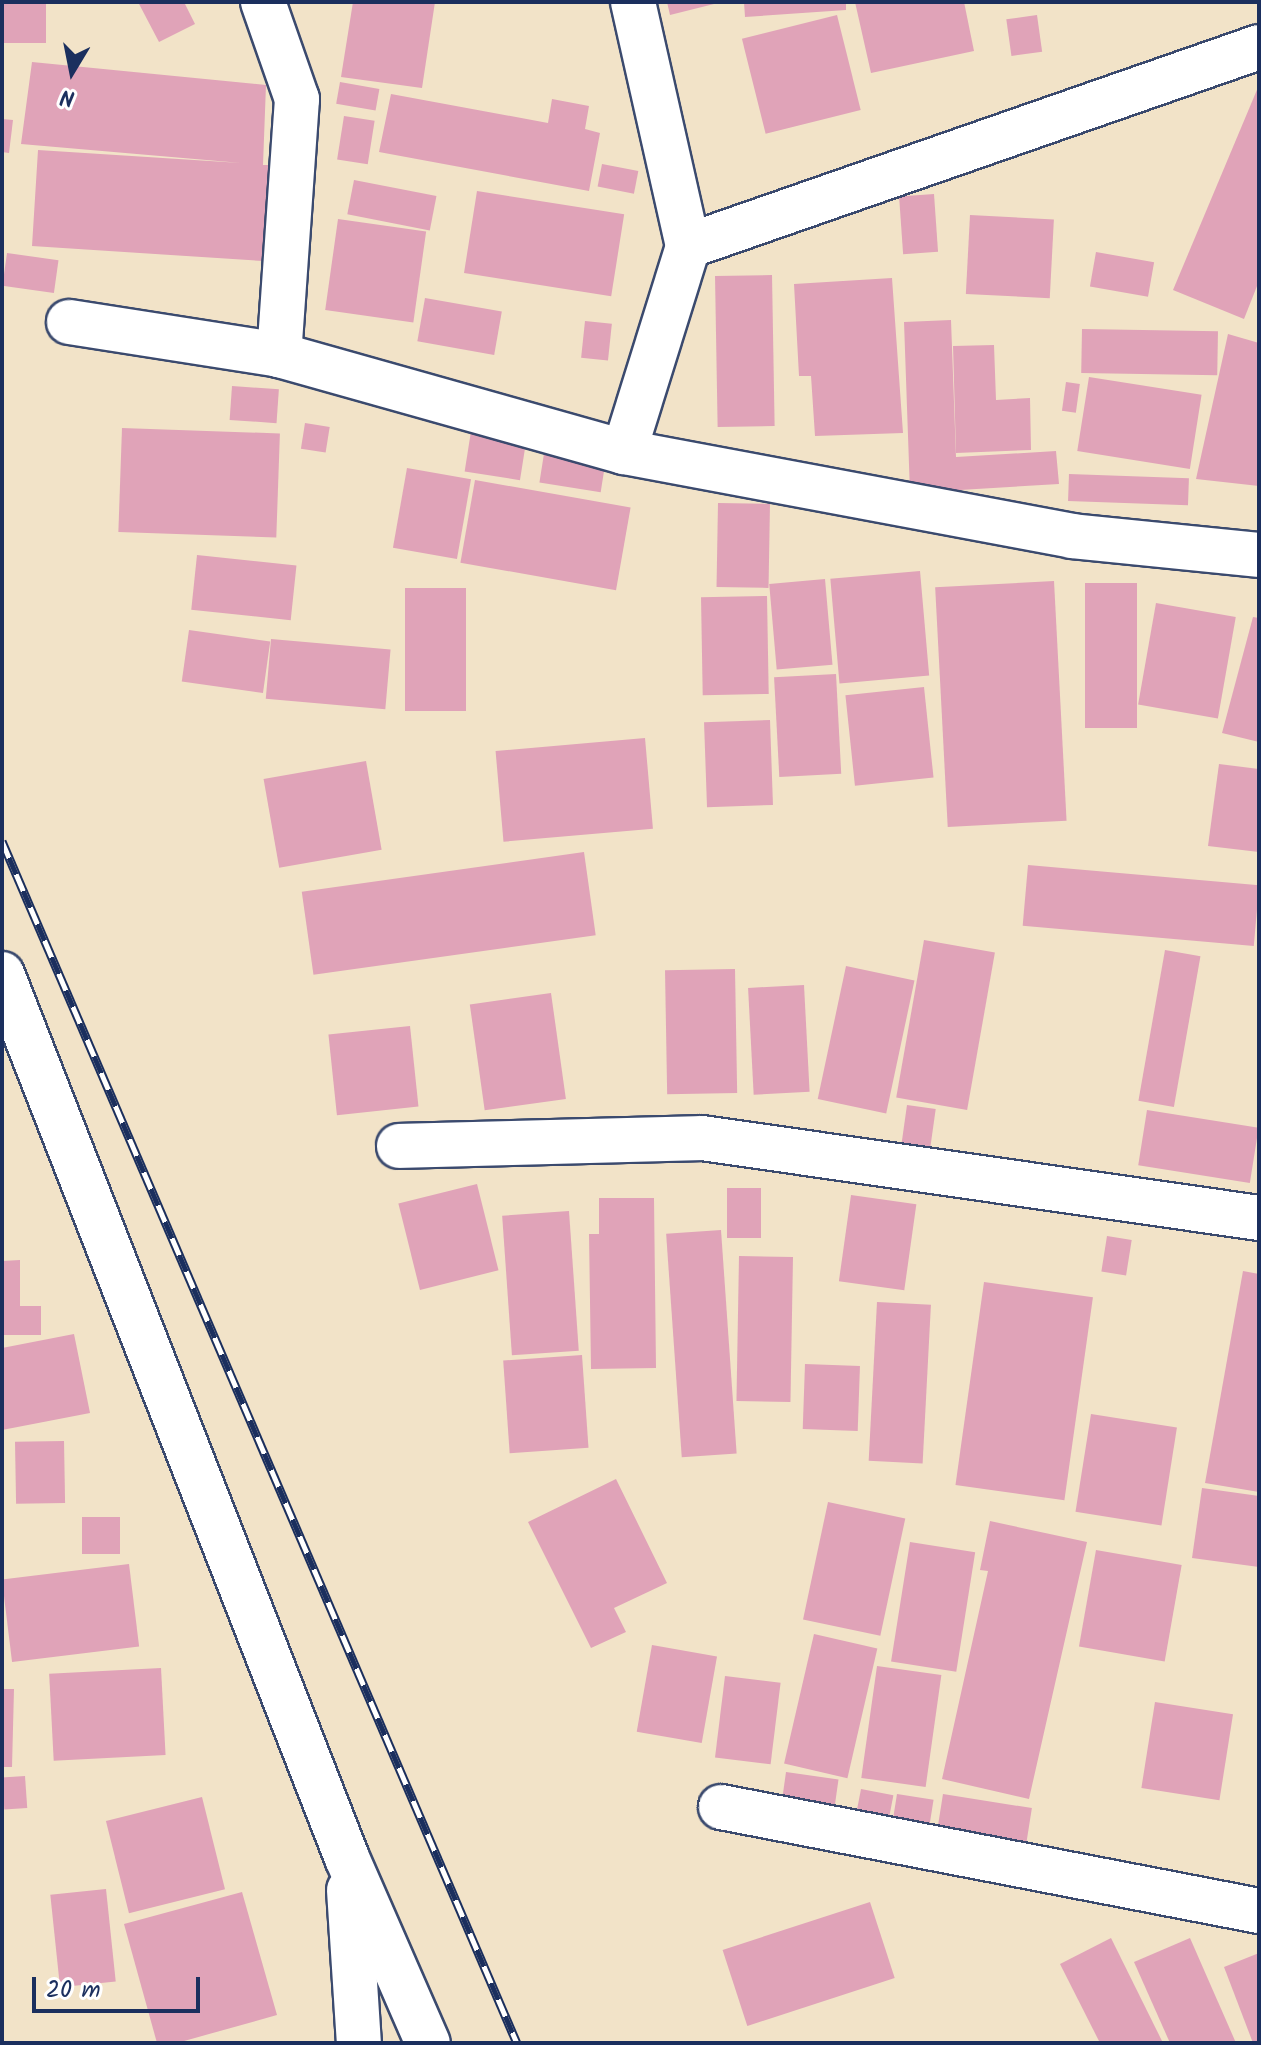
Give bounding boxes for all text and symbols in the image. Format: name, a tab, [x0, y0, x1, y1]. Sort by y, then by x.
north arrow	[32, 32, 112, 112]
text: N	[58, 78, 78, 115]
scale bar	[36, 1961, 204, 2011]
text: 20 m	[46, 1971, 101, 2010]

